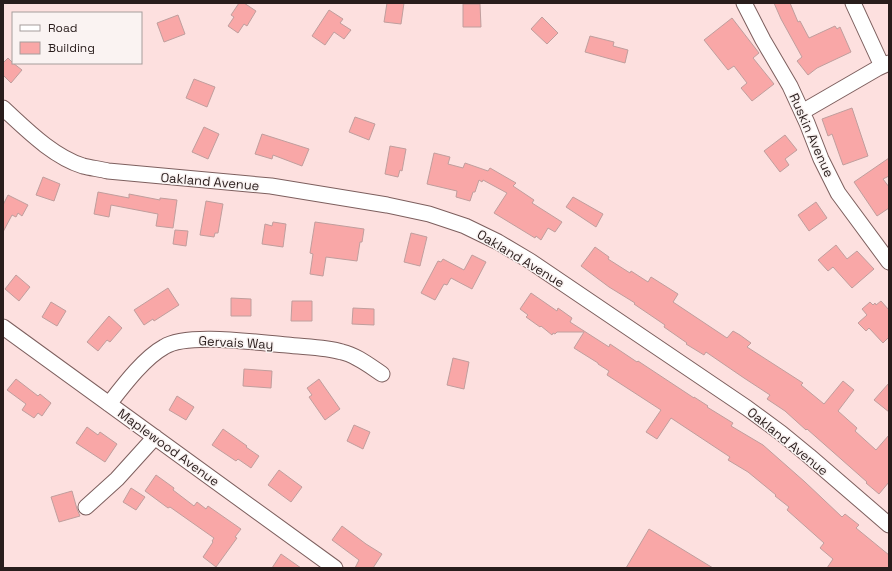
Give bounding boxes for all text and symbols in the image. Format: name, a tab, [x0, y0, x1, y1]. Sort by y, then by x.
legend	[12, 12, 142, 64]
text: Road	[48, 20, 77, 36]
text: Building	[48, 40, 95, 56]
street label: Ruskin Avenue	[785, 91, 838, 180]
street label: Oakland Avenue	[160, 169, 260, 194]
street label: Oakland Avenue	[474, 226, 568, 291]
street label: Gervais Way	[198, 332, 274, 353]
street label: Oakland Avenue	[744, 404, 832, 479]
street label: Maplewood Avenue	[114, 405, 223, 490]

